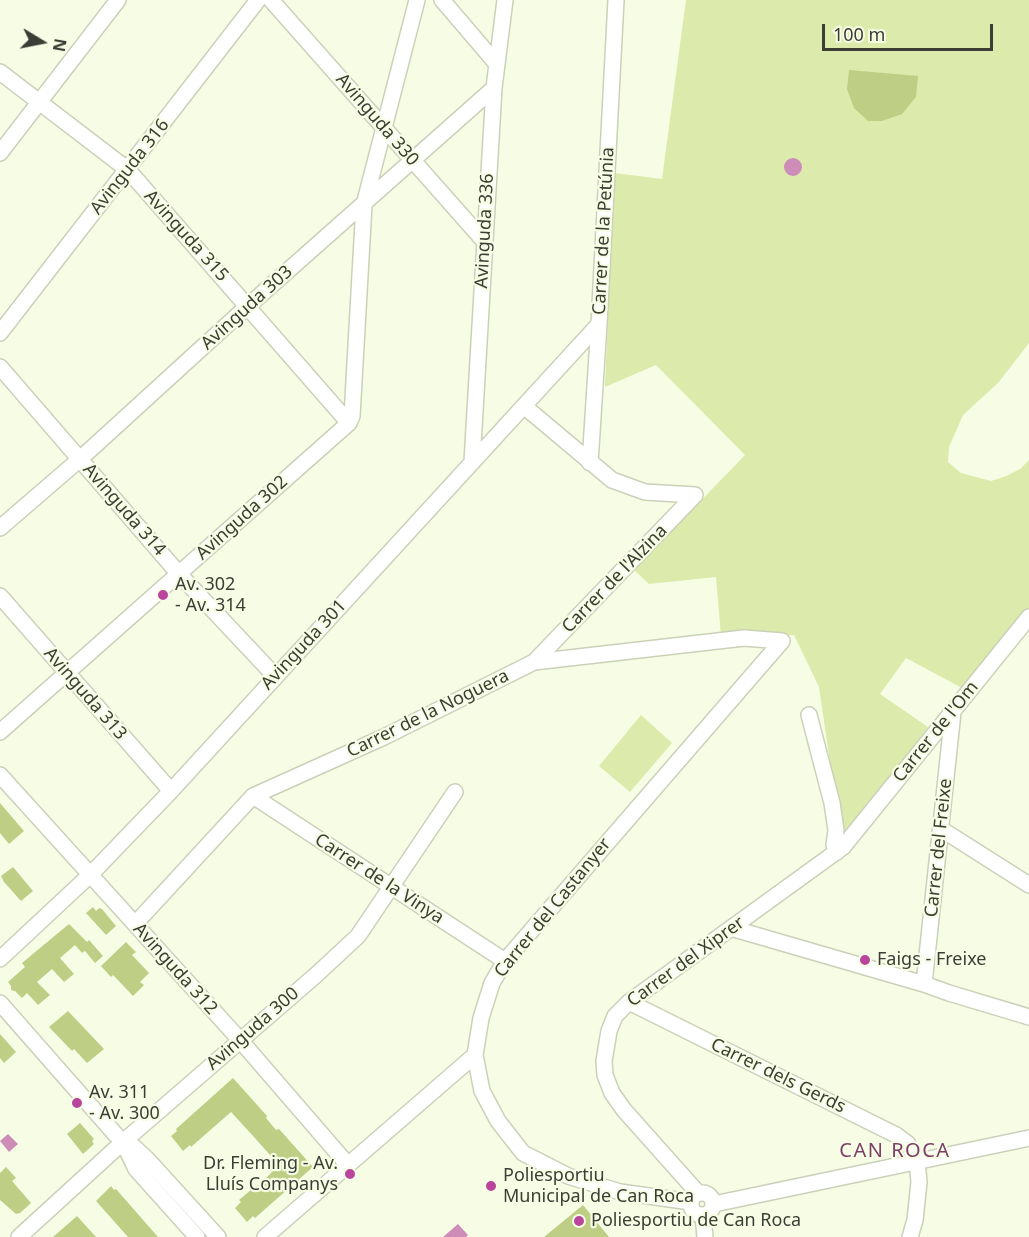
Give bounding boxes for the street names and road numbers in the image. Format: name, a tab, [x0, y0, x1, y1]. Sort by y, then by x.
street label: Avinguda 330	[331, 69, 423, 171]
street label: Avinguda 316	[86, 115, 174, 219]
street label: Carrer de la Petúnia	[589, 146, 619, 316]
street label: Avinguda 336	[471, 173, 499, 289]
street label: Avinguda 315	[139, 186, 233, 286]
street label: Avinguda 303	[197, 261, 297, 355]
street label: Avinguda 314	[78, 459, 170, 561]
street label: Avinguda 302	[192, 471, 292, 565]
street label: Carrer de l'Alzina	[558, 520, 672, 638]
street label: Avinguda 301	[257, 595, 351, 695]
street label: Avinguda 313	[39, 643, 131, 745]
street label: Carrer de la Noguera	[343, 665, 513, 763]
street label: Carrer de l'Om	[889, 677, 983, 787]
street label: Carrer del Freixe	[921, 778, 957, 918]
street label: Carrer de la Vinya	[310, 829, 448, 929]
street label: Carrer del Castanyer	[490, 834, 616, 982]
street label: Carrer del Xiprer	[623, 912, 749, 1012]
street label: Avinguda 312	[128, 919, 222, 1019]
street label: Avinguda 300	[202, 983, 304, 1075]
street label: Carrer dels Gerds	[707, 1034, 849, 1118]

